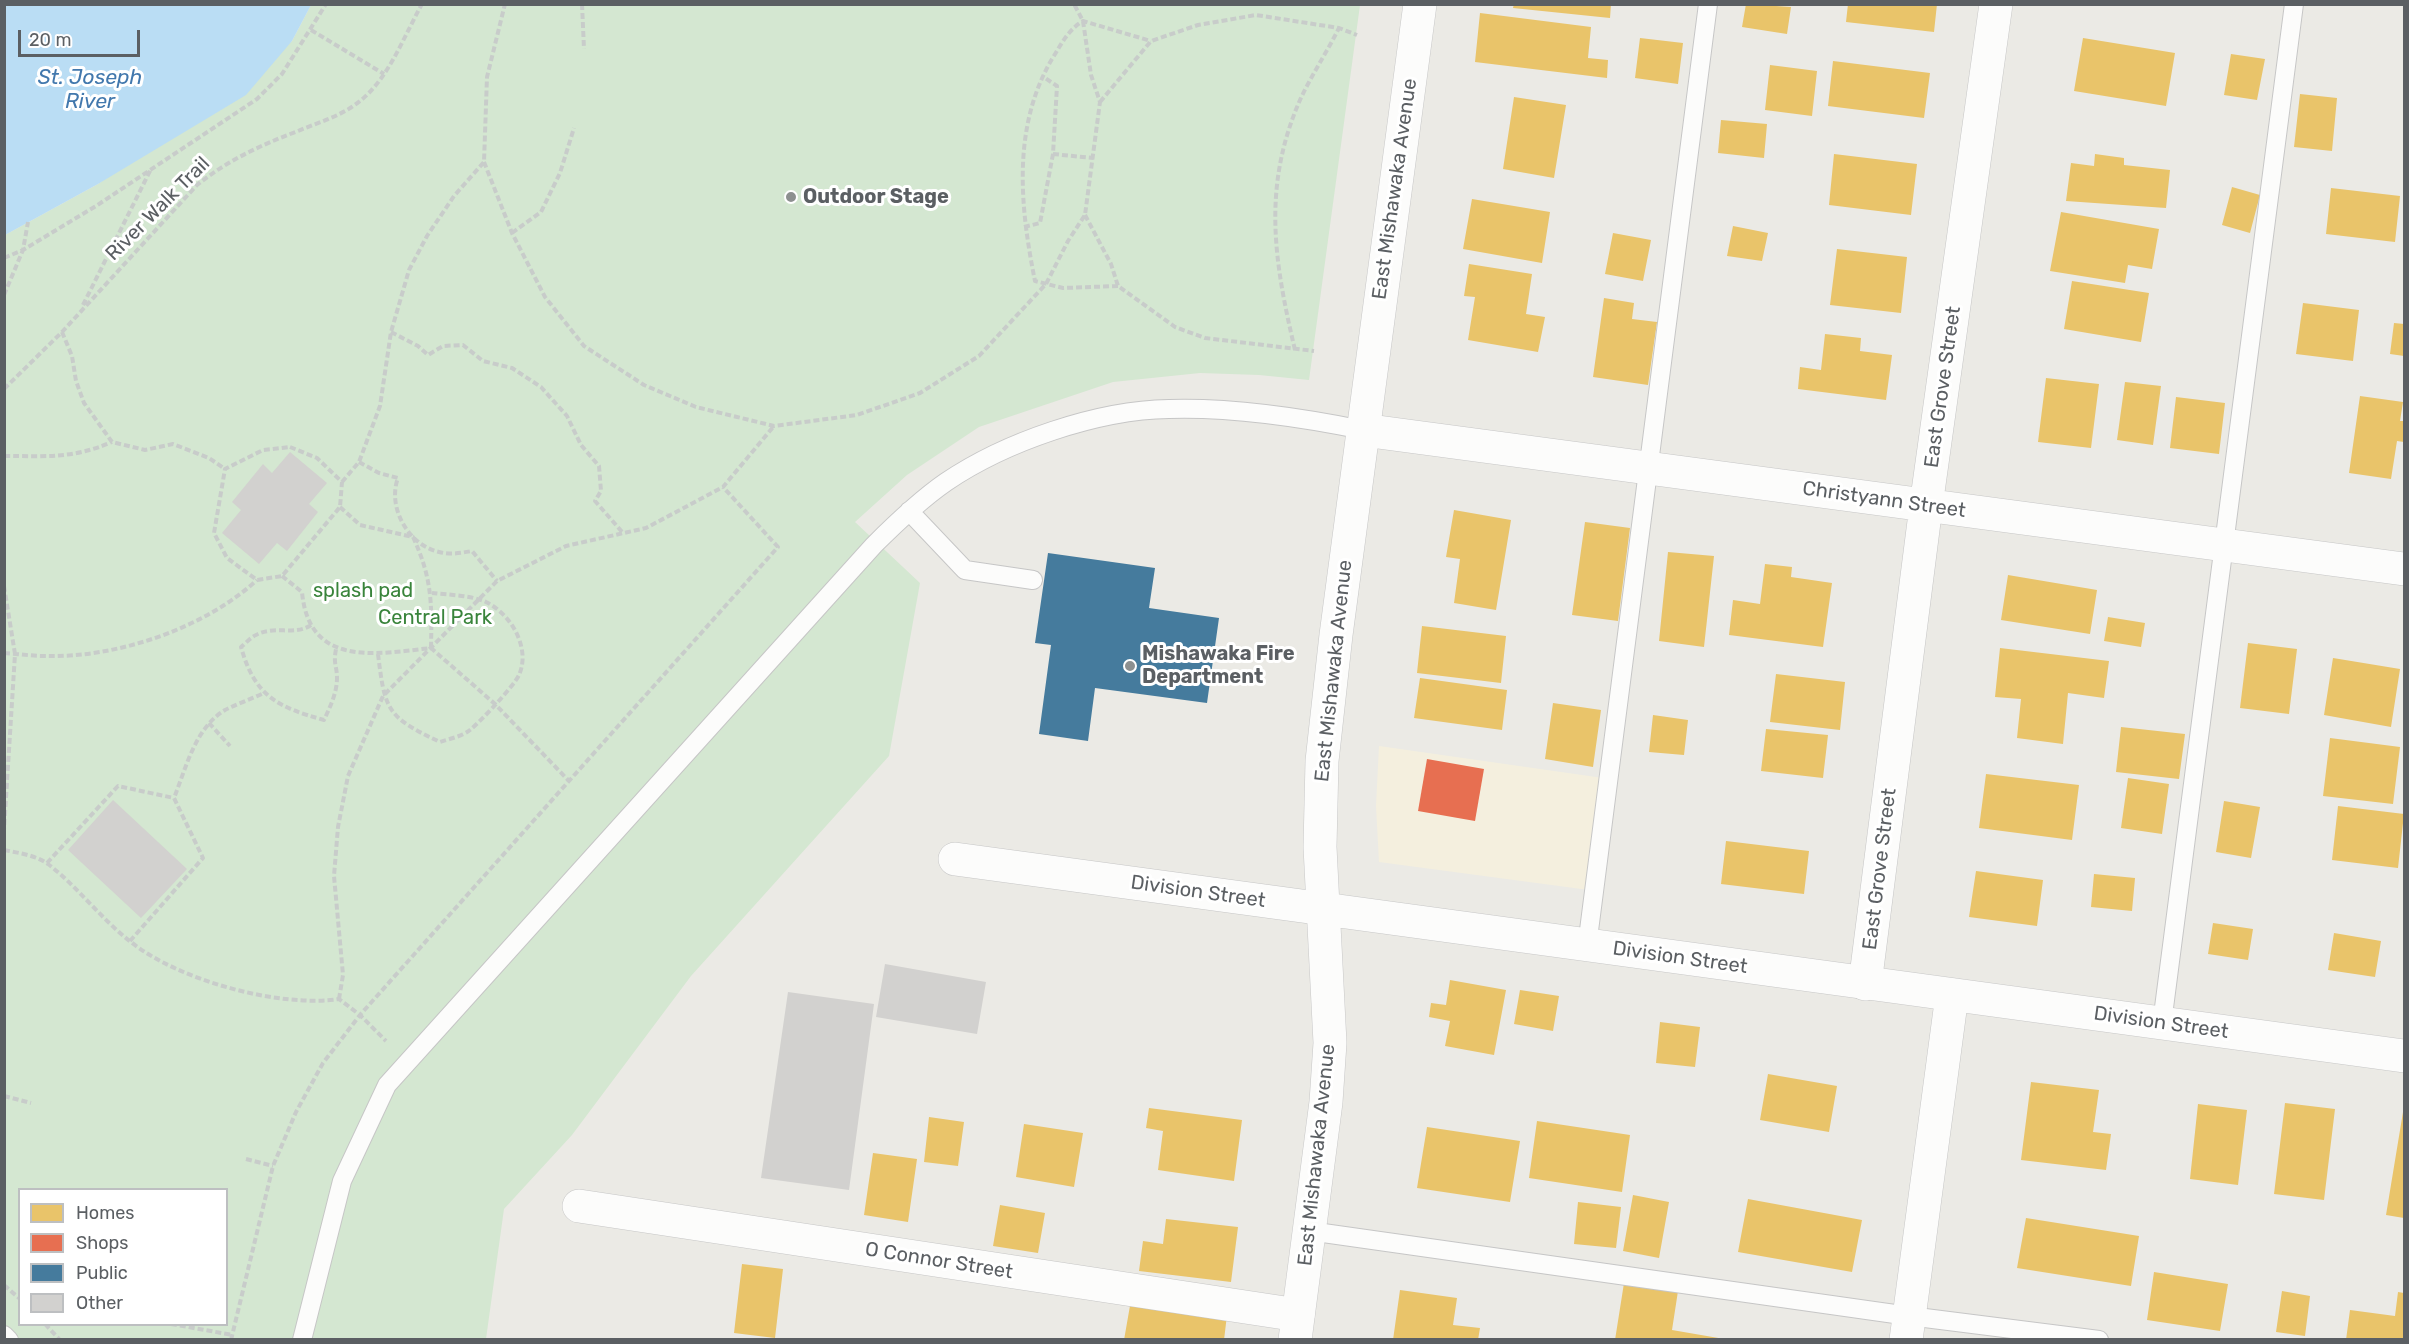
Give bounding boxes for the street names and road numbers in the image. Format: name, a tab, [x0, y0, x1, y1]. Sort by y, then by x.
street label: East Mishawaka Avenue	[1368, 77, 1422, 301]
street label: River Walk Trail	[101, 152, 215, 266]
street label: East Grove Street	[1920, 305, 1966, 469]
street label: Christyann Street	[1801, 477, 1967, 523]
street label: East Mishawaka Avenue	[1310, 559, 1358, 783]
street label: East Grove Street	[1858, 787, 1902, 951]
street label: Division Street	[1129, 871, 1267, 913]
street label: Division Street	[1611, 937, 1749, 979]
street label: Division Street	[2092, 1002, 2230, 1044]
street label: East Mishawaka Avenue	[1293, 1043, 1341, 1267]
street label: O Connor Street	[863, 1237, 1015, 1285]

